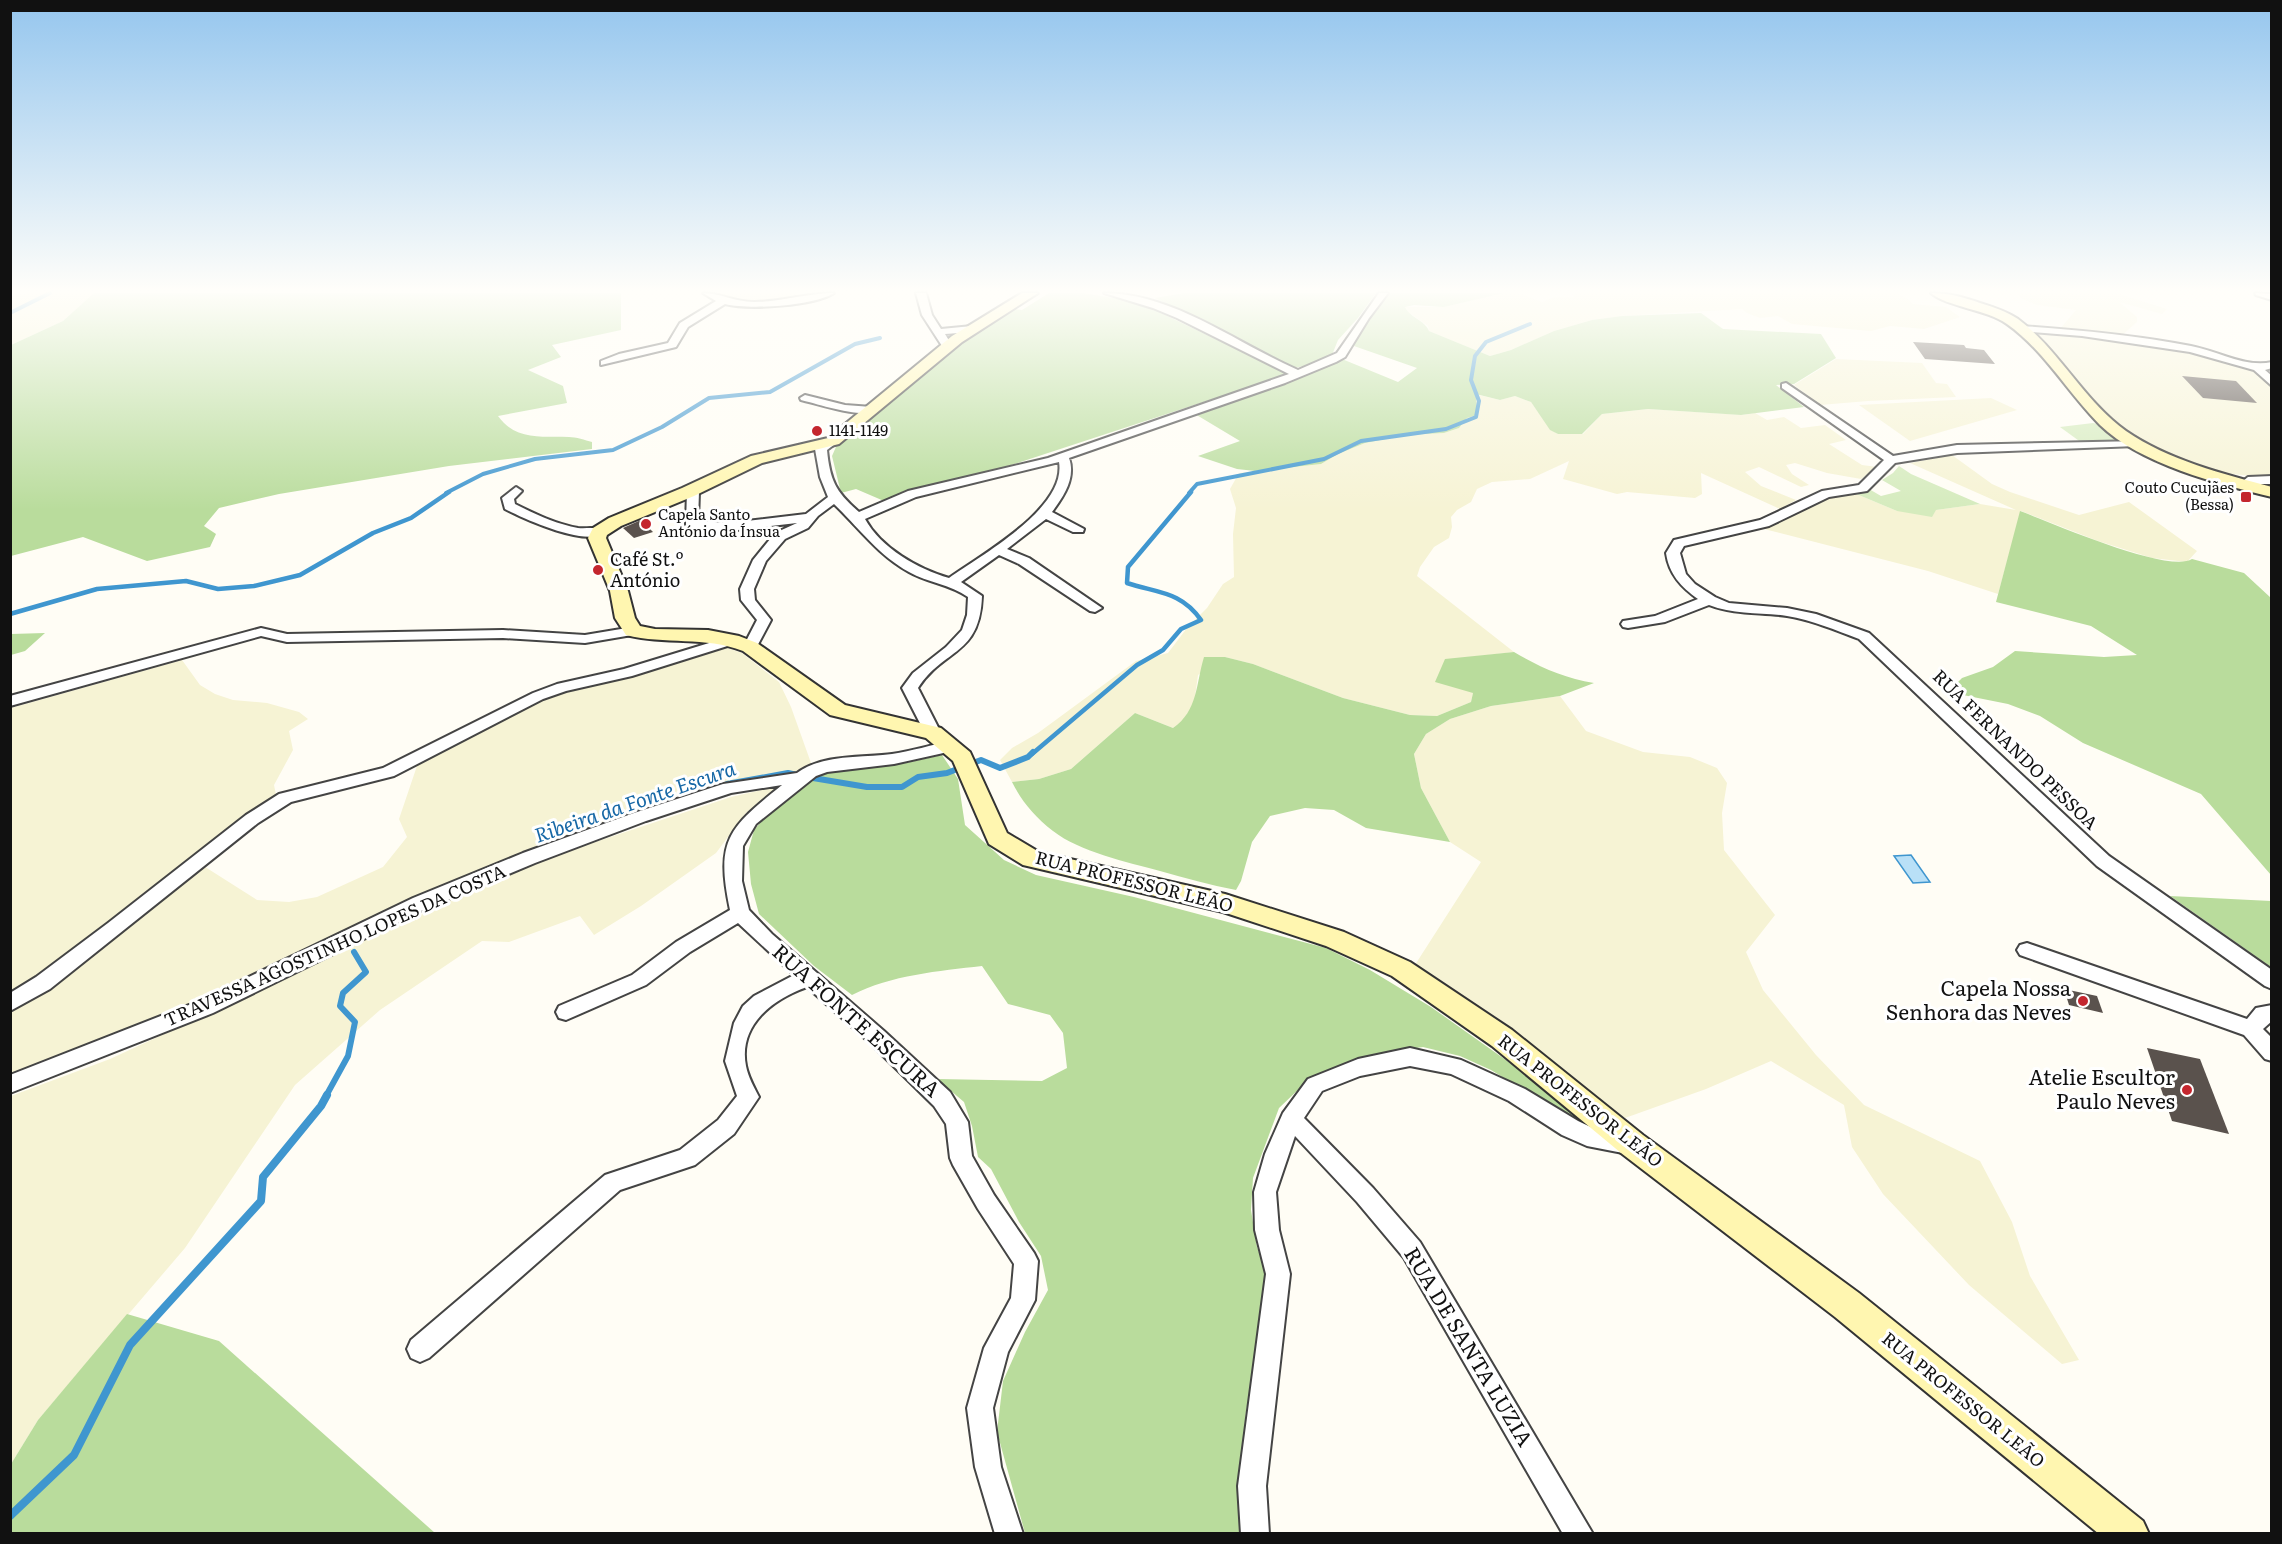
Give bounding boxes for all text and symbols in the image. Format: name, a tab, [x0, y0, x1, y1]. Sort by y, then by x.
place label: 1141-1149	[829, 418, 888, 441]
marker: 1141-1149	[810, 424, 824, 438]
place label: Couto Cucujães (Bessa)	[2124, 475, 2234, 515]
marker: Couto Cucujães (Bessa)	[2239, 490, 2253, 504]
place label: Capela Santo António da Ínsua	[658, 502, 781, 542]
marker: Capela Santo António da Ínsua	[639, 517, 653, 531]
place label: Café St.º António	[610, 545, 684, 593]
marker: Café St.º António	[591, 563, 605, 577]
street label: RUA FERNANDO PESSOA	[1927, 662, 2105, 835]
water label: Ribeira da Fonte Escura	[530, 751, 740, 849]
street label: RUA PROFESSOR LEÃO	[1033, 843, 1236, 918]
street label: TRAVESSA AGOSTINHO LOPES DA COSTA	[159, 857, 509, 1032]
street label: RUA FONTE ESCURA	[767, 935, 949, 1104]
place label: Capela Nossa Senhora das Neves	[1886, 971, 2072, 1026]
marker: Capela Nossa Senhora das Neves	[2076, 994, 2090, 1008]
street label: RUA PROFESSOR LEÃO	[1493, 1027, 1669, 1173]
place label: Atelie Escultor Paulo Neves	[2029, 1060, 2175, 1115]
marker: Atelie Escultor Paulo Neves	[2180, 1083, 2194, 1097]
street label: RUA DE SANTA LUZIA	[1398, 1240, 1542, 1452]
street label: RUA PROFESSOR LEÃO	[1877, 1325, 2051, 1473]

